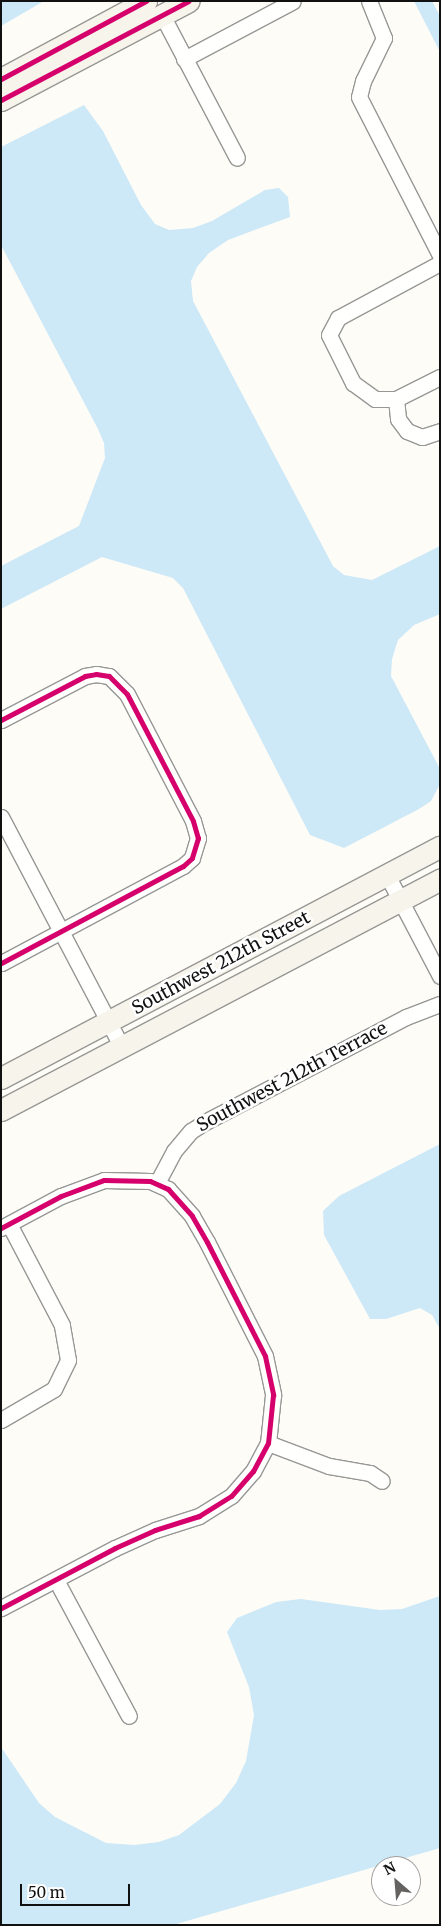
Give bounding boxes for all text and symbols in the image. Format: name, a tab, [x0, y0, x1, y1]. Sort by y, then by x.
street label: Southwest 212th Street	[128, 907, 314, 1019]
street label: Southwest 212th Terrace	[193, 1018, 391, 1136]
north arrow	[371, 1856, 421, 1906]
text: N	[381, 1858, 399, 1879]
scale bar	[22, 1874, 132, 1906]
text: 50 m	[28, 1883, 65, 1902]

